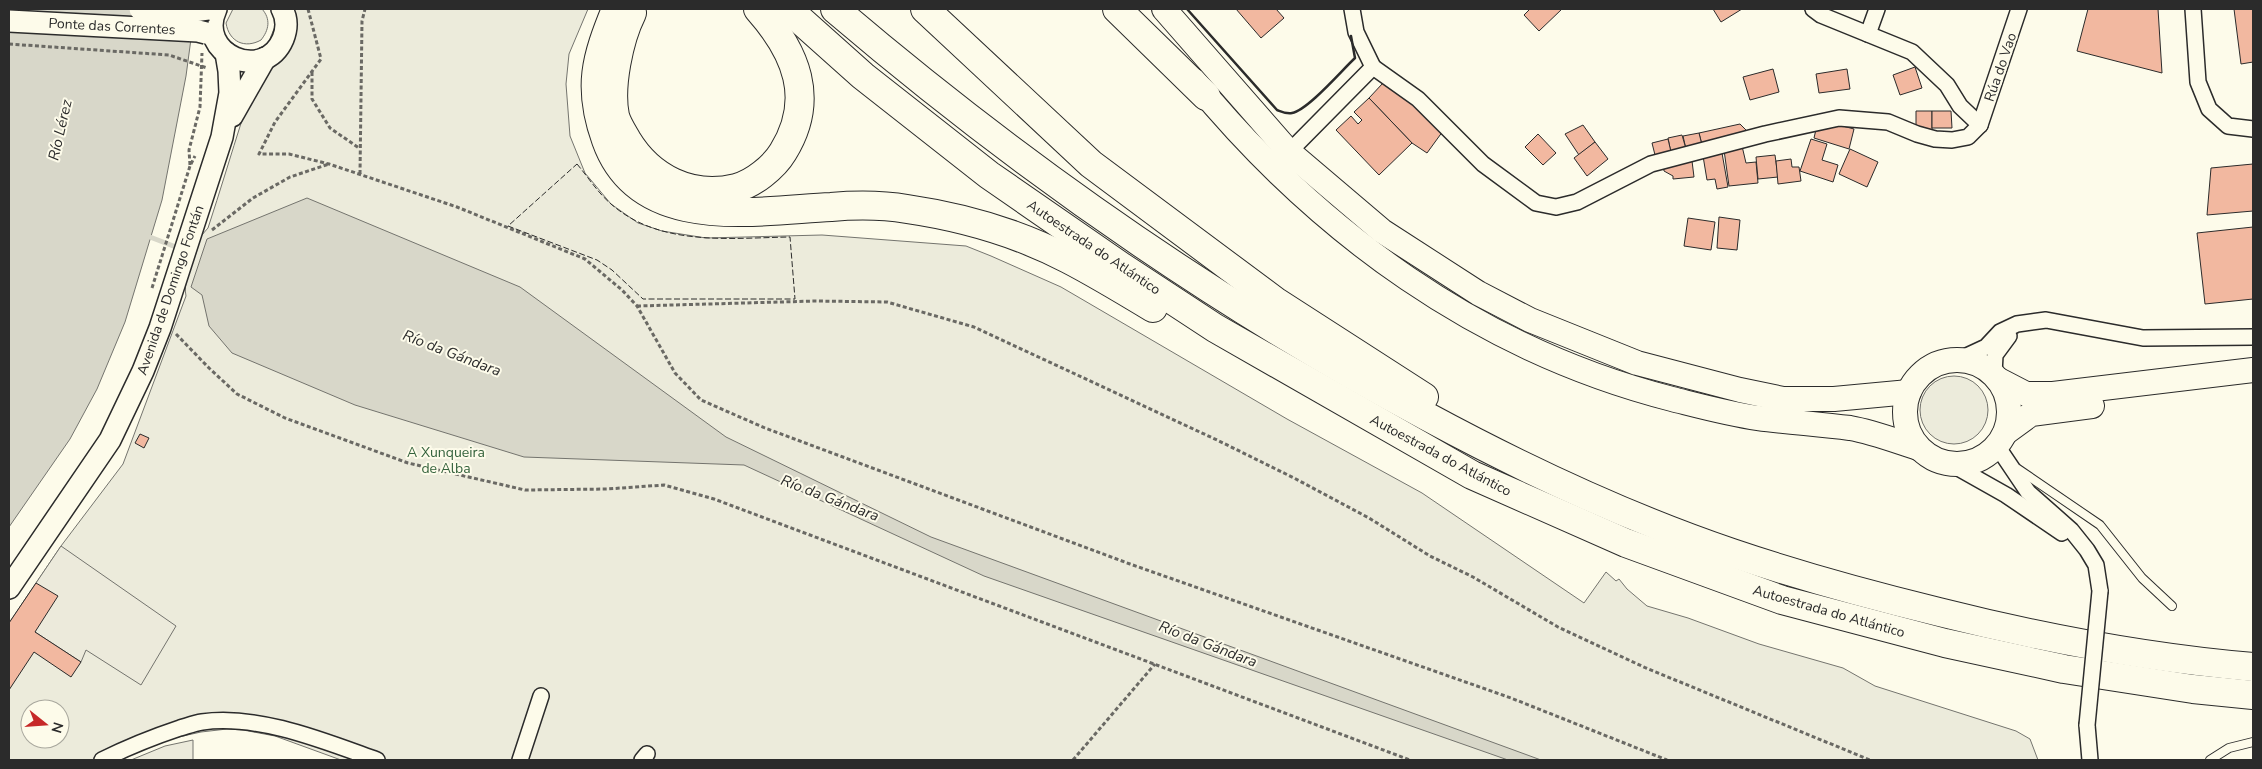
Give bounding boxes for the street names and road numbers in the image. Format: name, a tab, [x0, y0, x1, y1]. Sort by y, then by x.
street label: Ponte das Correntes	[48, 14, 176, 39]
street label: Rúa do Vao	[1980, 30, 2021, 104]
street label: Autoestrada do Atlántico	[1023, 196, 1164, 299]
street label: Avenida de Domingo Fontán	[132, 203, 208, 378]
street label: Autoestrada do Atlántico	[1367, 410, 1515, 501]
street label: Autoestrada do Atlántico	[1751, 581, 1907, 642]

